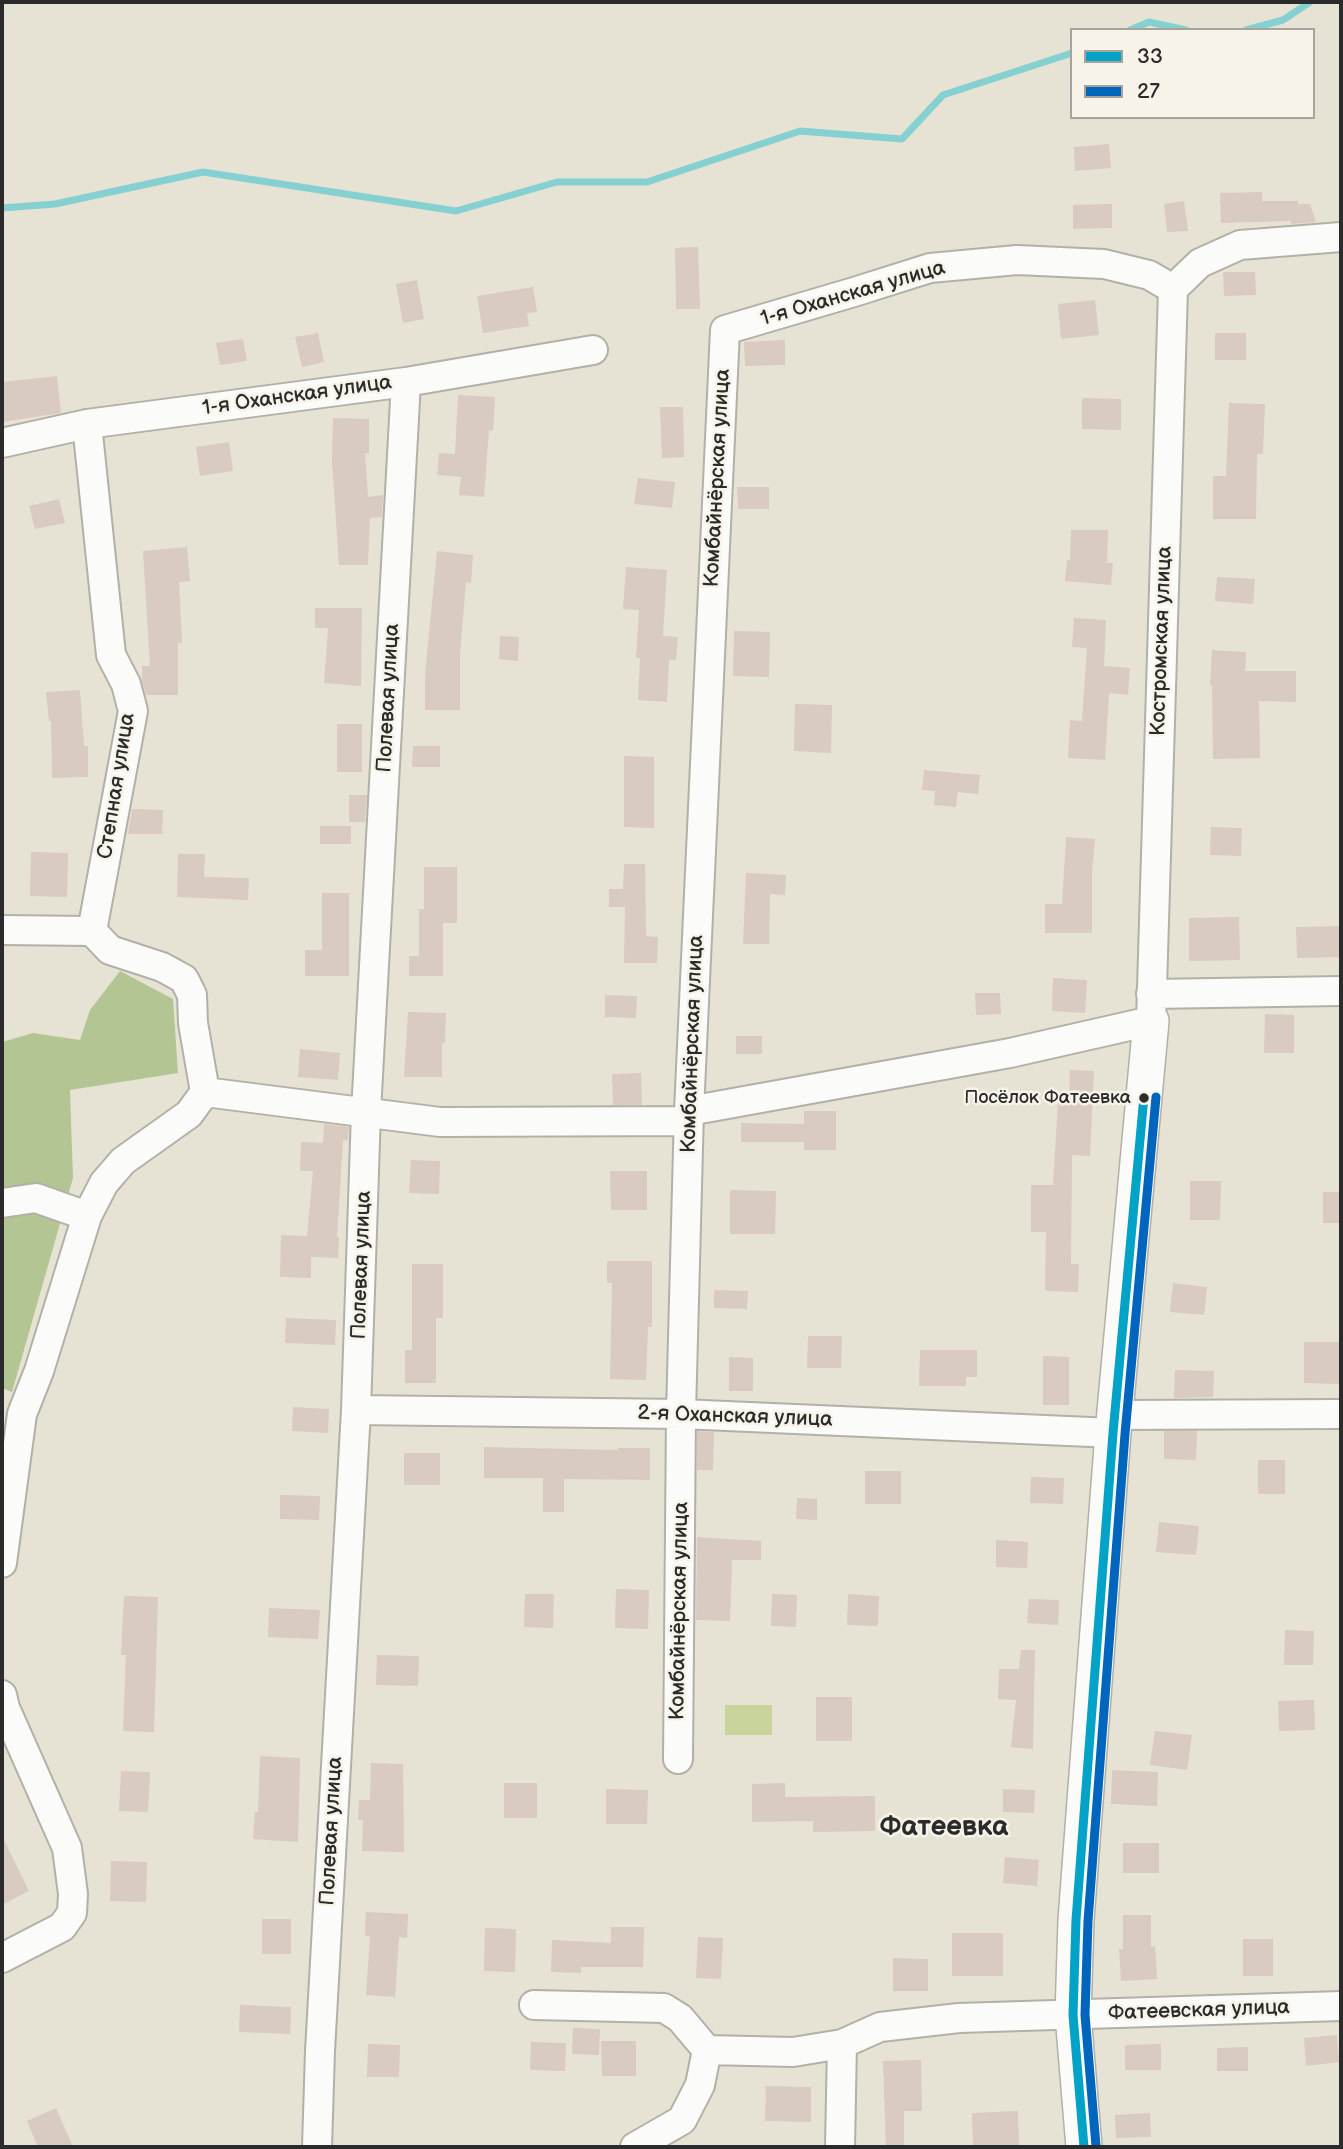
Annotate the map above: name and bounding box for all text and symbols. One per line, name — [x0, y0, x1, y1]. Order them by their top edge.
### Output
legend — [1070, 28, 1315, 119]
text: 33 — [1137, 44, 1163, 69]
text: 27 — [1137, 79, 1160, 104]
street label: 1-я Оханская улица — [758, 256, 948, 332]
street label: Комбайнёрская улица — [700, 368, 736, 588]
street label: 1-я Оханская улица — [201, 370, 393, 422]
street label: Костромская улица — [1146, 546, 1178, 736]
street label: Полевая улица — [373, 623, 405, 773]
street label: Степная улица — [93, 711, 141, 861]
street label: Комбайнёрская улица — [677, 934, 709, 1154]
place label: Посёлок Фатеевка — [964, 1087, 1131, 1109]
marker: Посёлок Фатеевка — [1137, 1091, 1151, 1105]
street label: Полевая улица — [347, 1190, 377, 1340]
street label: 2-я Оханская улица — [637, 1401, 833, 1433]
street label: Комбайнёрская улица — [665, 1502, 695, 1720]
street label: Полевая улица — [316, 1756, 348, 1906]
district label: Фатеевка — [880, 1811, 1008, 1845]
street label: Фатеевская улица — [1108, 1995, 1290, 2027]

